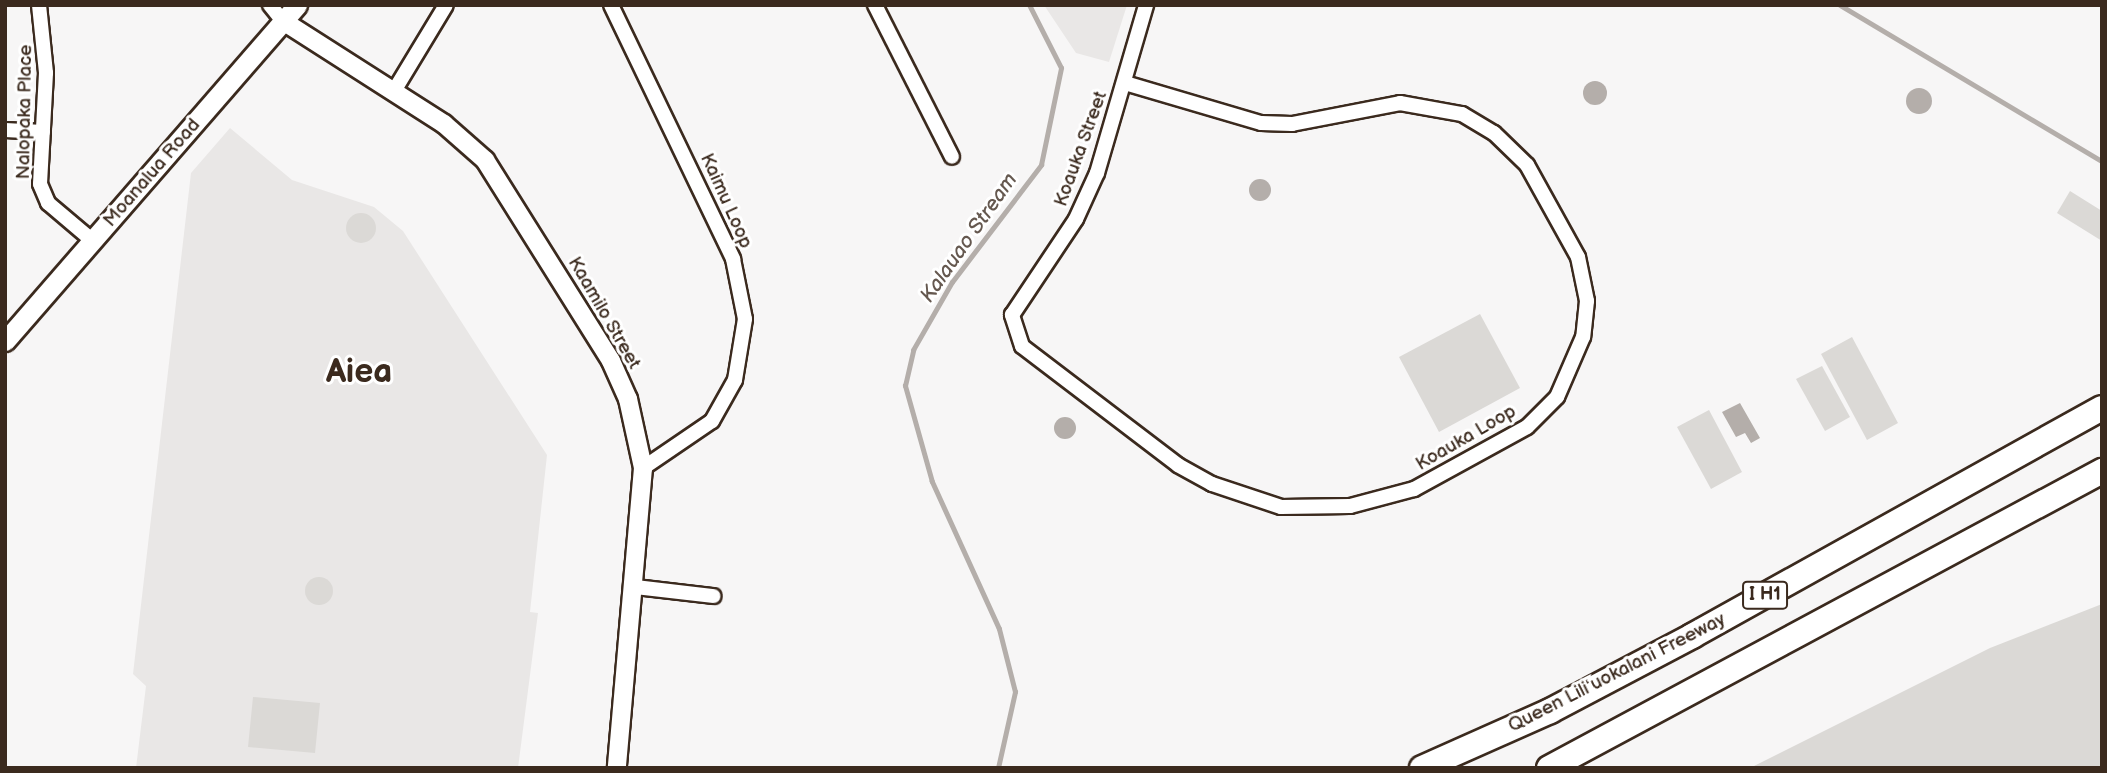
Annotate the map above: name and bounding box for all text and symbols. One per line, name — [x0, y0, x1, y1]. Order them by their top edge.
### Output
street label: Nalopaka Place — [12, 44, 38, 180]
street label: Koauka Street — [1050, 88, 1112, 210]
street label: Moanalua Road — [99, 114, 205, 232]
street label: Kaimu Loop — [695, 150, 757, 252]
water label: Kalauao Stream — [915, 168, 1023, 308]
street label: Kaamilo Street — [563, 253, 645, 373]
district label: Aiea — [326, 353, 392, 393]
street label: Koauka Loop — [1412, 400, 1520, 476]
road number: I H1 — [1740, 580, 1790, 610]
street label: Queen Liliʻuokalani Freeway — [1505, 608, 1729, 738]

